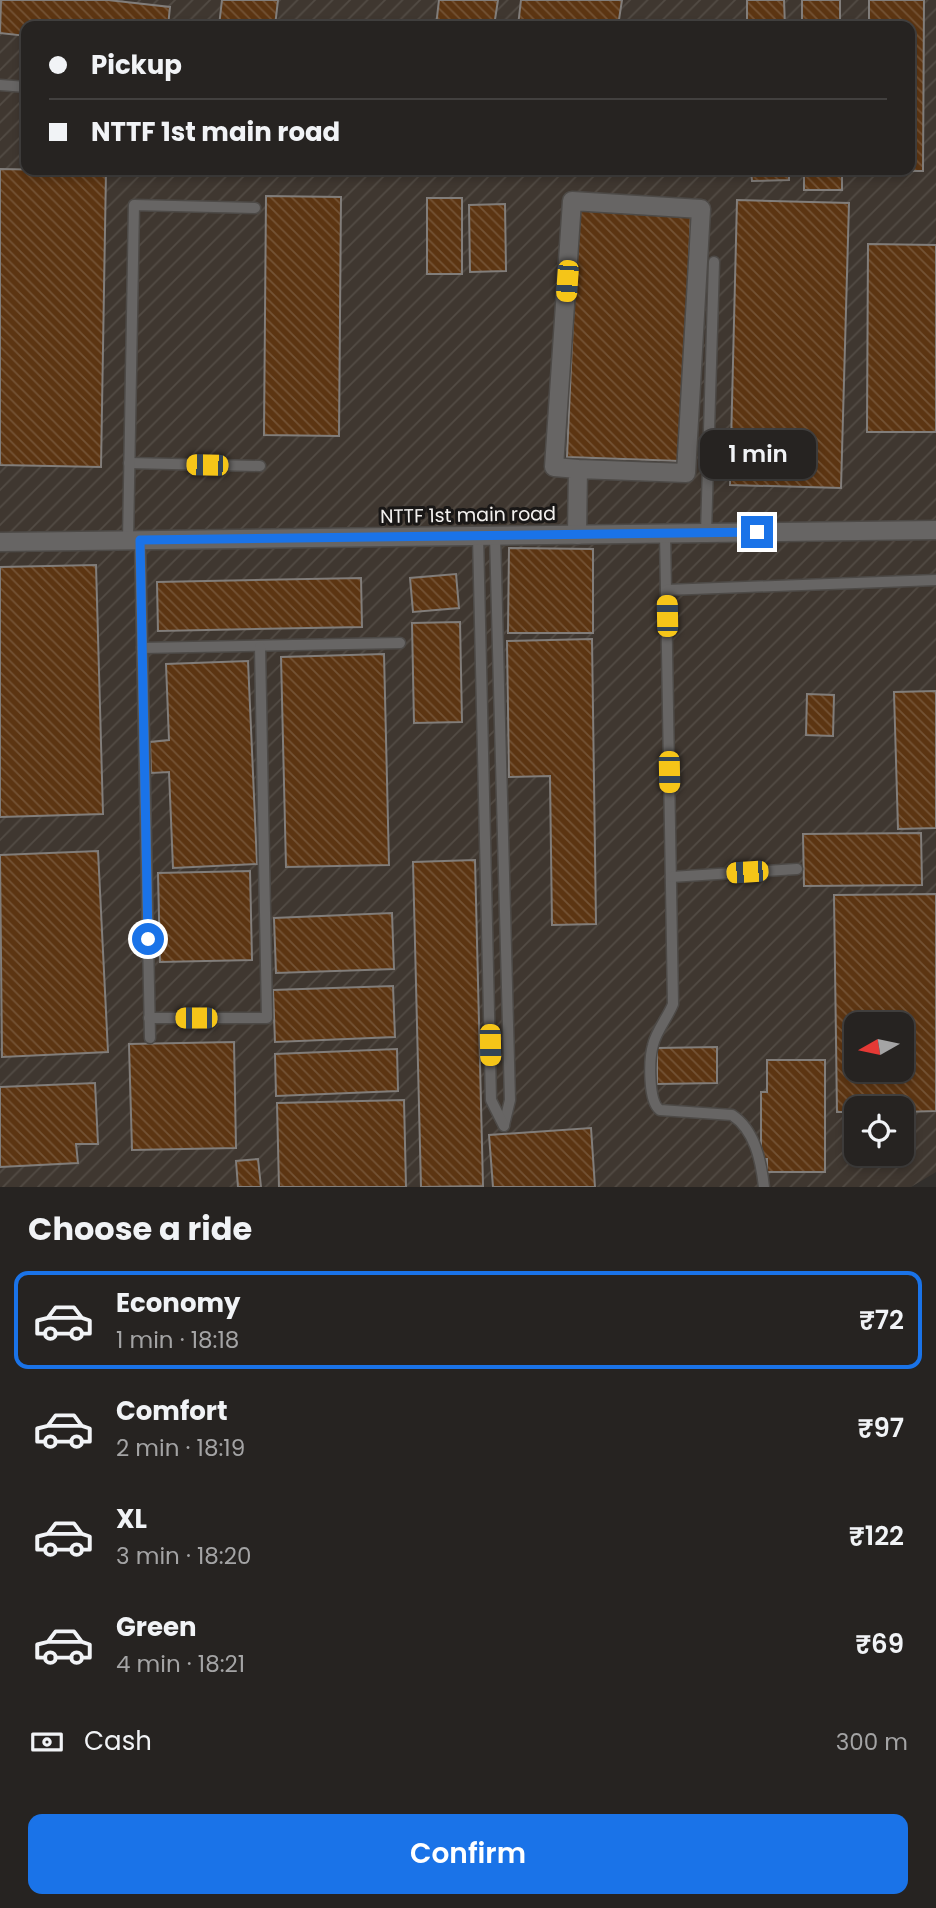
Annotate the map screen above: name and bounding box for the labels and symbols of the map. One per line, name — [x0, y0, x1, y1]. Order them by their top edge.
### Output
car — [556, 259, 579, 303]
callout: 1 min — [699, 430, 815, 480]
car — [186, 454, 229, 476]
street label: NTTF 1st main road — [380, 500, 556, 530]
route end — [741, 516, 773, 548]
car — [657, 595, 678, 637]
car — [659, 751, 680, 793]
car — [726, 860, 769, 884]
route start — [132, 923, 164, 955]
car — [176, 1008, 218, 1029]
north arrow — [844, 1012, 914, 1082]
car — [480, 1024, 501, 1066]

